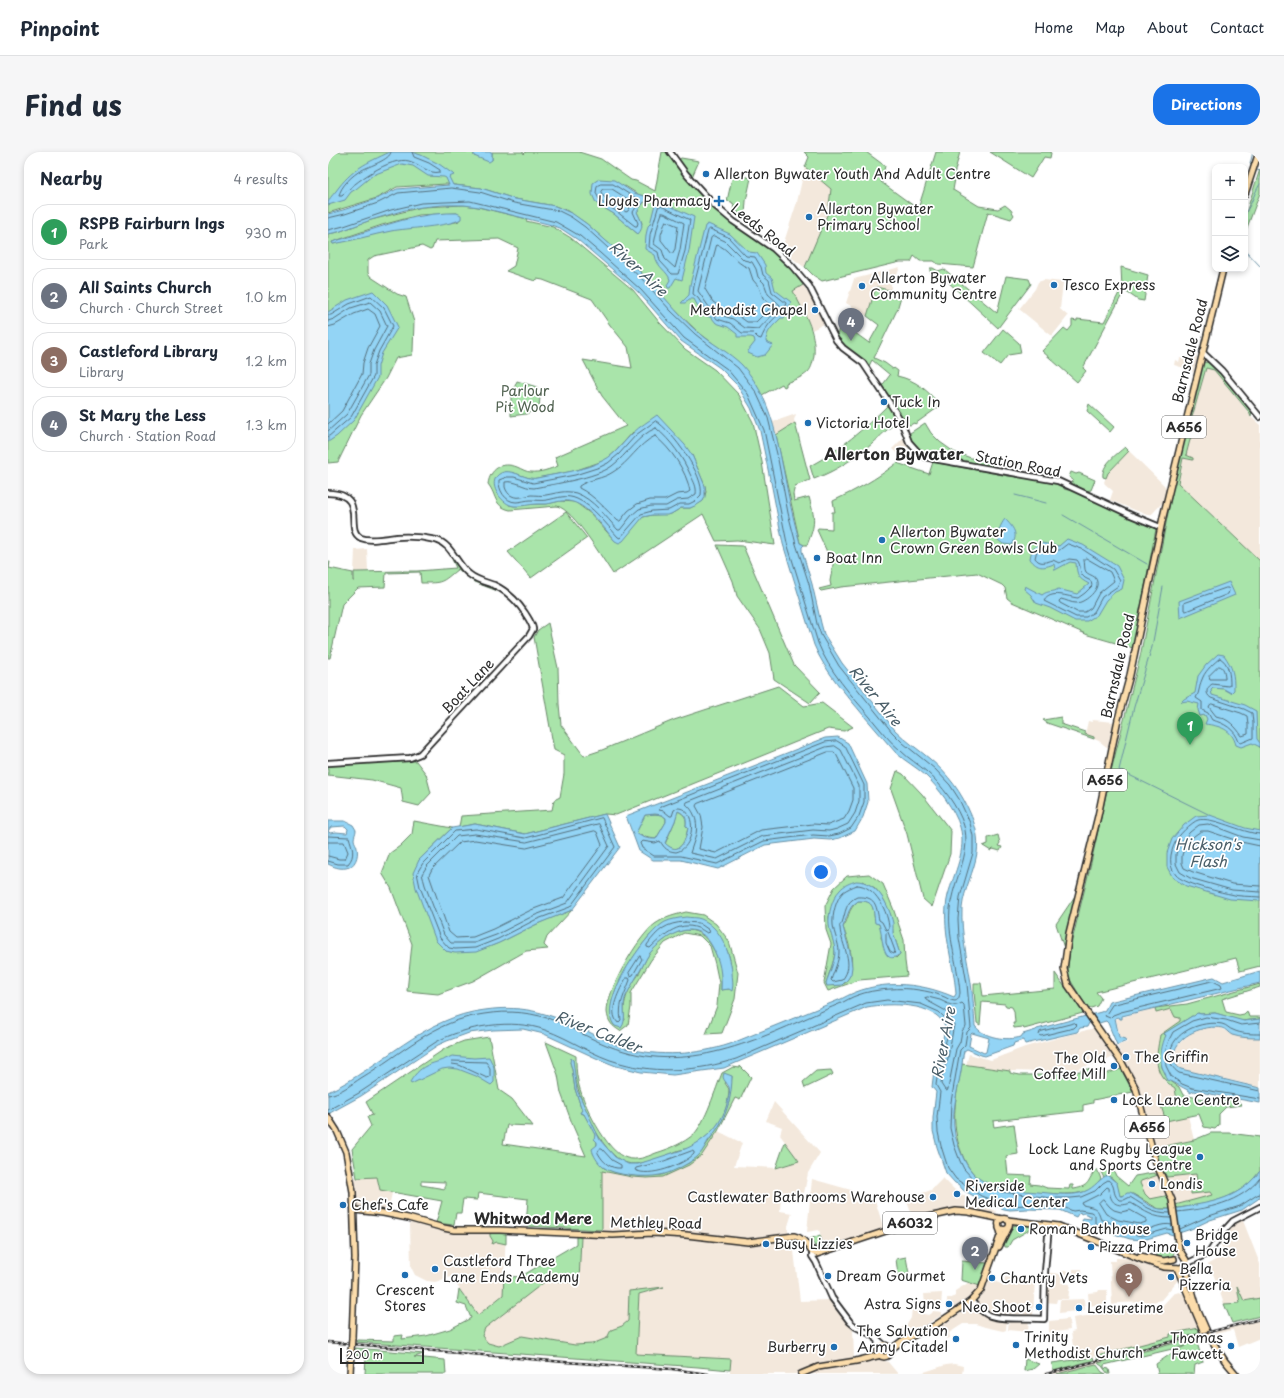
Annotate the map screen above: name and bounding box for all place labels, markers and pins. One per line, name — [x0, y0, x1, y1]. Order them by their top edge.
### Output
place label: Allerton Bywater Youth And Adult Centre — [714, 163, 991, 184]
marker: Allerton Bywater Youth And Adult Centre — [701, 169, 711, 179]
place label: Lloyds Pharmacy — [598, 190, 711, 211]
marker: Lloyds Pharmacy — [714, 196, 724, 206]
place label: Allerton Bywater Primary School — [817, 198, 934, 235]
marker: Allerton Bywater Primary School — [804, 212, 814, 222]
place label: Allerton Bywater Community Centre — [870, 267, 997, 304]
place label: Tesco Express — [1062, 274, 1156, 295]
marker: Tesco Express — [1049, 280, 1059, 290]
marker: Allerton Bywater Community Centre — [857, 281, 867, 291]
place label: Methodist Chapel — [690, 299, 807, 320]
marker: Methodist Chapel — [810, 305, 820, 315]
pin: 4 — [838, 308, 864, 341]
place label: Tuck In — [892, 391, 941, 412]
marker: Tuck In — [879, 397, 889, 407]
place label: Victoria Hotel — [816, 412, 909, 433]
marker: Victoria Hotel — [803, 418, 813, 428]
place label: Allerton Bywater Crown Green Bowls Club — [890, 521, 1057, 558]
marker: Allerton Bywater Crown Green Bowls Club — [877, 535, 887, 545]
place label: Boat Inn — [825, 547, 883, 568]
marker: Boat Inn — [812, 553, 822, 563]
pin: 1 — [1177, 712, 1203, 745]
place label: The Griffin — [1134, 1046, 1209, 1067]
place label: The Old Coffee Mill — [1033, 1047, 1106, 1084]
marker: The Griffin — [1121, 1052, 1131, 1062]
marker: The Old Coffee Mill — [1109, 1061, 1119, 1071]
place label: Lock Lane Centre — [1122, 1089, 1240, 1110]
marker: Lock Lane Centre — [1109, 1095, 1119, 1105]
place label: Lock Lane Rugby League and Sports Centre — [1029, 1138, 1192, 1175]
marker: Lock Lane Rugby League and Sports Centre — [1195, 1152, 1205, 1162]
place label: Londis — [1160, 1173, 1203, 1194]
place label: Riverside Medical Center — [965, 1175, 1068, 1212]
marker: Londis — [1147, 1179, 1157, 1189]
place label: Castlewater Bathrooms Warehouse — [687, 1186, 925, 1207]
marker: Riverside Medical Center — [952, 1189, 962, 1199]
marker: Castlewater Bathrooms Warehouse — [928, 1192, 938, 1202]
place label: Chef's Cafe — [351, 1194, 429, 1215]
marker: Chef's Cafe — [338, 1200, 348, 1210]
place label: Roman Bathhouse — [1029, 1218, 1151, 1239]
marker: Roman Bathhouse — [1016, 1224, 1026, 1234]
place label: Bridge House — [1195, 1224, 1238, 1261]
place label: Busy Lizzies — [774, 1233, 853, 1254]
place label: Pizza Prima — [1099, 1236, 1178, 1257]
pin: 2 — [962, 1237, 988, 1270]
marker: Bridge House — [1182, 1238, 1192, 1248]
marker: Busy Lizzies — [761, 1239, 771, 1249]
marker: Pizza Prima — [1086, 1242, 1096, 1252]
place label: Castleford Three Lane Ends Academy — [443, 1250, 579, 1287]
place label: Bella Pizzeria — [1179, 1258, 1231, 1295]
marker: Castleford Three Lane Ends Academy — [430, 1264, 440, 1274]
pin: 3 — [1116, 1264, 1142, 1297]
place label: Dream Gourmet — [836, 1265, 946, 1286]
place label: Chantry Vets — [1000, 1267, 1088, 1288]
marker: Crescent Stores — [400, 1270, 410, 1280]
marker: Dream Gourmet — [823, 1271, 833, 1281]
marker: Bella Pizzeria — [1166, 1272, 1176, 1282]
marker: Chantry Vets — [987, 1273, 997, 1283]
place label: Crescent Stores — [375, 1279, 435, 1316]
place label: Astra Signs — [864, 1293, 941, 1314]
place label: Neo Shoot — [961, 1296, 1031, 1317]
place label: Leisuretime — [1087, 1297, 1164, 1318]
marker: Astra Signs — [944, 1299, 954, 1309]
marker: Neo Shoot — [1034, 1302, 1044, 1312]
marker: Leisuretime — [1074, 1303, 1084, 1313]
place label: The Salvation Army Citadel — [856, 1320, 948, 1357]
place label: Trinity Methodist Church — [1024, 1326, 1143, 1363]
place label: Thomas Fawcett — [1170, 1327, 1223, 1364]
marker: The Salvation Army Citadel — [951, 1334, 961, 1344]
place label: Burberry — [767, 1336, 826, 1357]
marker: Trinity Methodist Church — [1011, 1340, 1021, 1350]
marker: Thomas Fawcett — [1226, 1341, 1236, 1351]
marker: Burberry — [829, 1342, 839, 1352]

